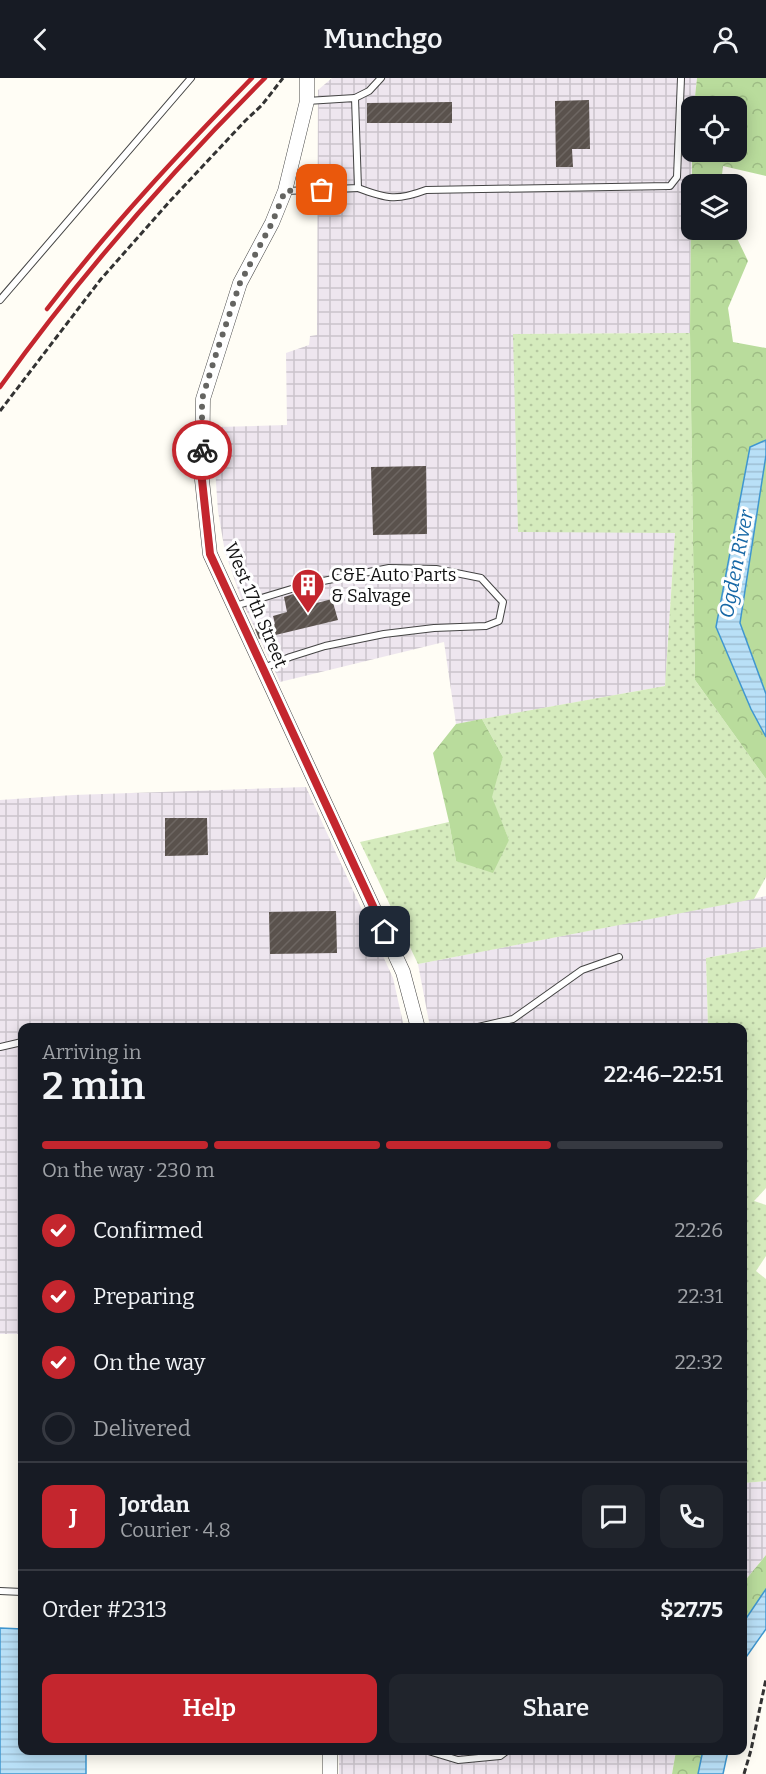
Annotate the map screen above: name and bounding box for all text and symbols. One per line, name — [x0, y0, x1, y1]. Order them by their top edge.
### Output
icon: back — [24, 23, 57, 56]
text: Munchgo — [323, 23, 443, 55]
icon: person — [709, 23, 742, 56]
map controls — [681, 96, 747, 240]
button: locate — [681, 96, 747, 162]
pin — [296, 164, 347, 215]
icon: bag — [305, 173, 338, 206]
button: layers — [681, 174, 747, 240]
courier — [172, 420, 232, 480]
icon: bike — [186, 434, 219, 467]
water label: Ogden River — [714, 507, 758, 620]
street label: West 17th Street — [220, 539, 292, 671]
place label: C&E Auto Parts & Salvage — [331, 564, 456, 607]
building icon: C&E Auto Parts & Salvage — [290, 567, 326, 614]
pin — [359, 906, 410, 957]
icon: home — [368, 915, 401, 948]
text: Arriving in — [42, 1040, 141, 1064]
text: 22:46–22:51 — [604, 1061, 723, 1088]
text: 2 min — [42, 1063, 145, 1109]
text: On the way · 230 m — [42, 1158, 215, 1182]
icon: check — [42, 1214, 75, 1247]
text: Confirmed — [93, 1217, 203, 1244]
text: 22:26 — [674, 1218, 723, 1242]
icon: check — [42, 1280, 75, 1313]
text: Preparing — [93, 1283, 195, 1310]
text: 22:31 — [678, 1284, 723, 1308]
icon: check — [42, 1346, 75, 1379]
text: On the way — [93, 1349, 205, 1376]
text: 22:32 — [675, 1350, 723, 1374]
text: Delivered — [93, 1415, 191, 1442]
button: chat — [582, 1485, 645, 1548]
button: phone — [660, 1485, 723, 1548]
text: Jordan — [120, 1491, 190, 1518]
text: J — [70, 1503, 77, 1530]
text: Courier · 4.8 — [120, 1518, 231, 1542]
text: Order #2313 — [42, 1596, 167, 1623]
text: $27.75 — [660, 1596, 723, 1623]
button: Help — [42, 1674, 377, 1743]
button: Share — [389, 1674, 723, 1743]

